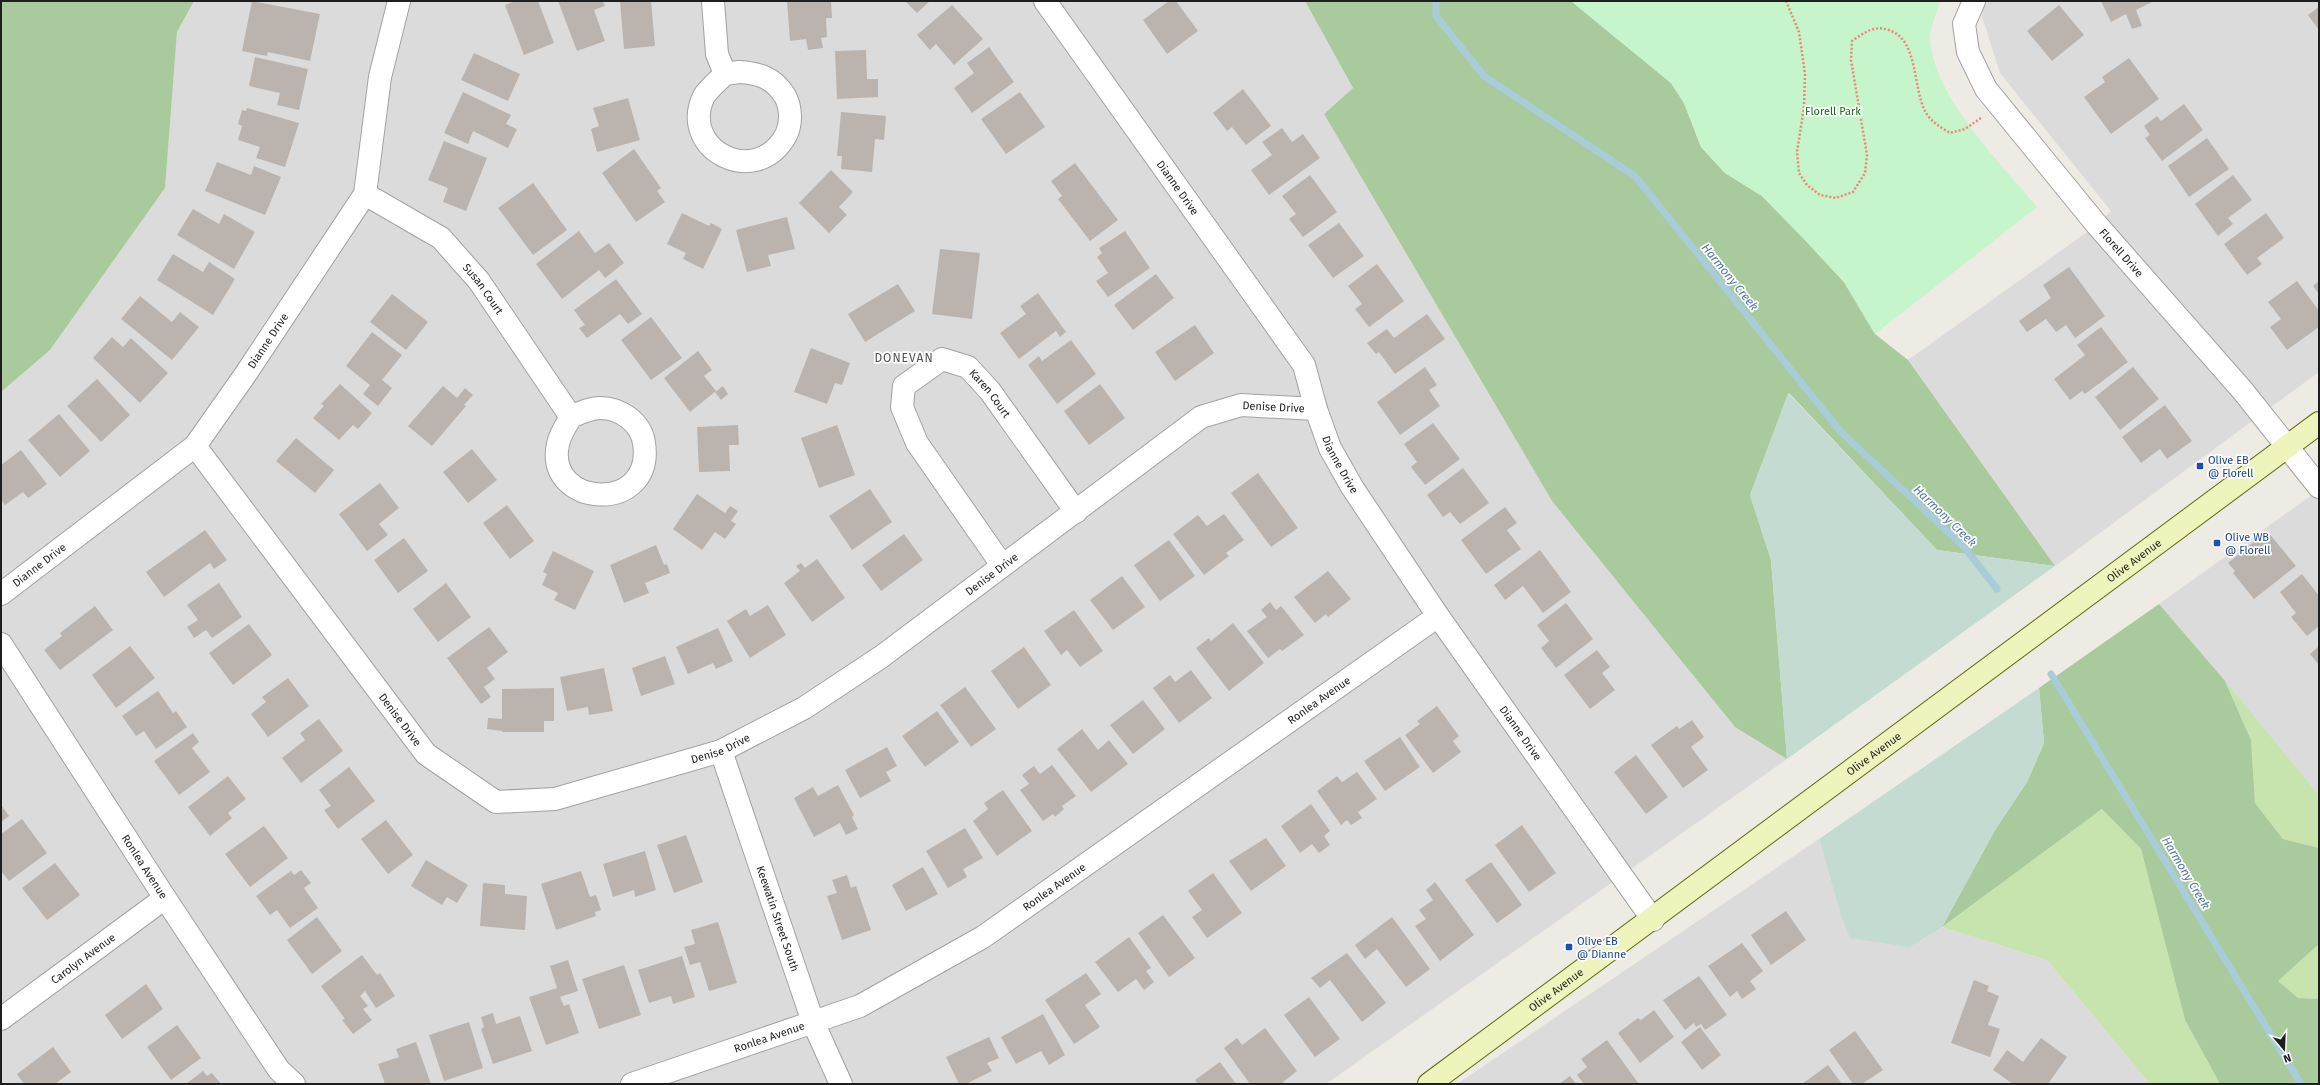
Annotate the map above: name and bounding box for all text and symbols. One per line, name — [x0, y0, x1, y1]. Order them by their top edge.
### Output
park label: Florell Park — [1805, 105, 1861, 118]
street label: Dianne Drive — [1154, 158, 1202, 217]
street label: Florell Drive — [2097, 226, 2146, 280]
water label: Harmony Creek — [1699, 241, 1762, 314]
street label: Susan Court — [460, 261, 506, 317]
street label: Dianne Drive — [245, 311, 291, 371]
district label: DONEVAN — [874, 351, 934, 365]
street label: Karen Court — [967, 366, 1013, 420]
street label: Denise Drive — [1242, 399, 1305, 415]
street label: Dianne Drive — [1320, 434, 1361, 496]
place label: Olive EB @ Florell — [2208, 454, 2253, 480]
marker: Olive EB @ Florell — [2195, 461, 2205, 471]
water label: Harmony Creek — [1911, 482, 1980, 550]
place label: Olive WB @ Florell — [2225, 531, 2270, 557]
street label: Olive Avenue — [2104, 536, 2164, 585]
marker: Olive WB @ Florell — [2212, 538, 2222, 548]
street label: Dianne Drive — [10, 540, 68, 589]
street label: Denise Drive — [963, 550, 1021, 598]
street label: Ronlea Avenue — [1285, 673, 1353, 727]
street label: Denise Drive — [376, 691, 424, 749]
street label: Dianne Drive — [1497, 703, 1545, 763]
street label: Olive Avenue — [1844, 729, 1904, 778]
street label: Denise Drive — [689, 731, 752, 766]
street label: Ronlea Avenue — [119, 832, 170, 901]
water label: Harmony Creek — [2159, 834, 2213, 912]
street label: Ronlea Avenue — [1020, 860, 1088, 913]
street label: Keewatin Street South — [754, 864, 802, 973]
street label: Carolyn Avenue — [48, 930, 118, 986]
place label: Olive EB @ Dianne — [1577, 935, 1626, 961]
marker: Olive EB @ Dianne — [1564, 942, 1574, 952]
street label: Olive Avenue — [1526, 965, 1586, 1014]
street label: Ronlea Avenue — [732, 1019, 806, 1055]
north arrow — [2264, 1029, 2304, 1069]
text: N — [2282, 1051, 2293, 1065]

